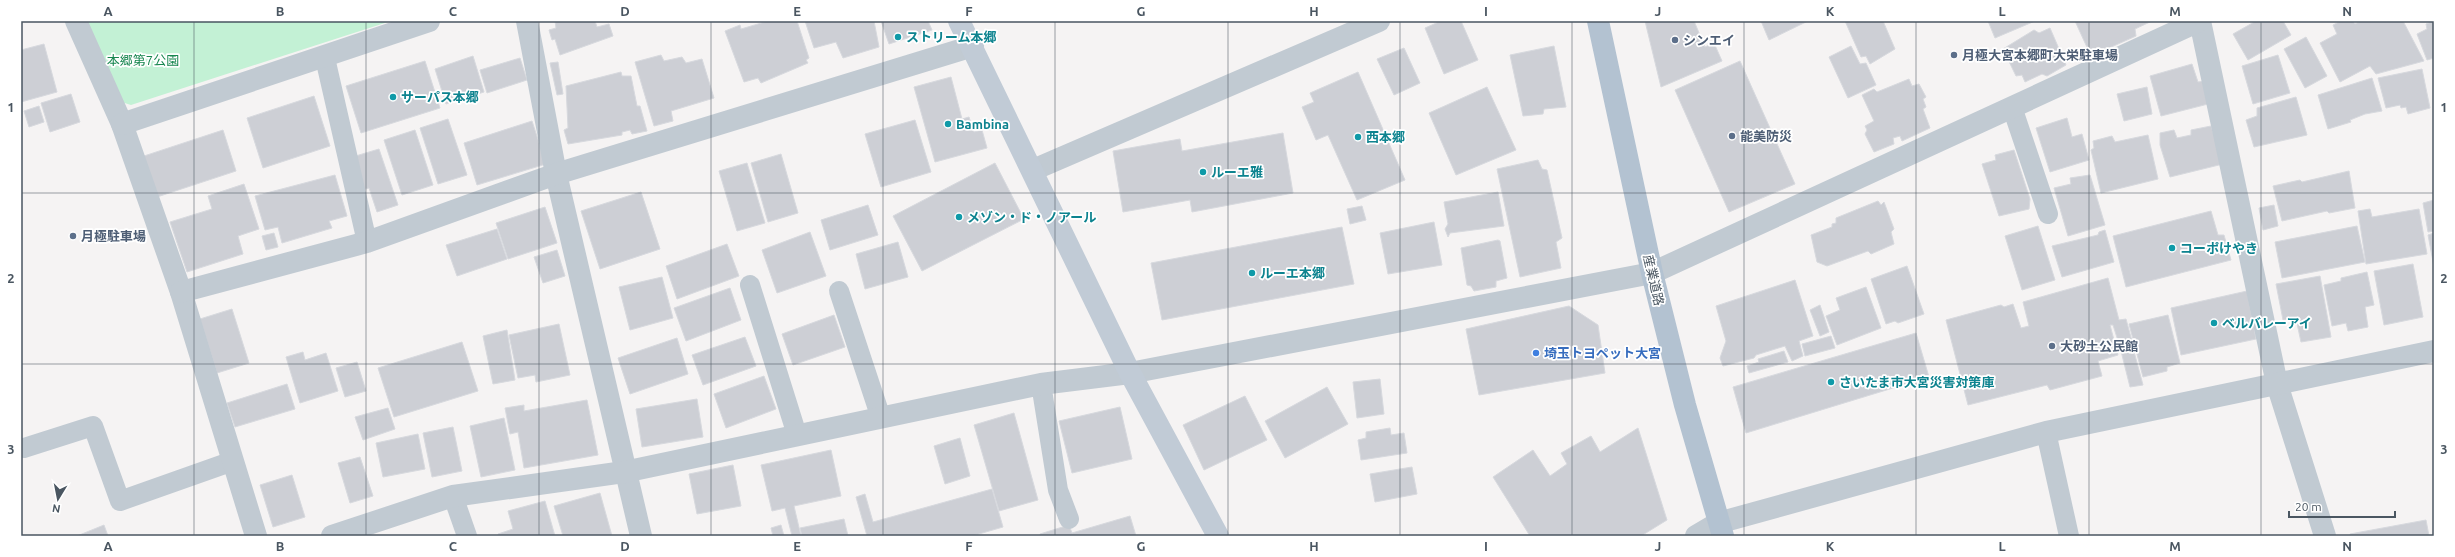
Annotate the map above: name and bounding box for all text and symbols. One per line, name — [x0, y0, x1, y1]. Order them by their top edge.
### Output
text: A — [103, 4, 113, 18]
text: B — [276, 4, 285, 18]
text: C — [449, 4, 458, 18]
text: D — [620, 4, 630, 18]
text: E — [793, 4, 801, 18]
text: F — [965, 4, 973, 18]
text: G — [1137, 4, 1146, 18]
text: H — [1309, 4, 1319, 18]
text: I — [1484, 4, 1488, 18]
text: J — [1655, 4, 1661, 18]
text: K — [1826, 4, 1835, 18]
text: L — [1998, 4, 2006, 18]
text: M — [2169, 4, 2181, 18]
text: N — [2342, 4, 2352, 18]
place label: ストリーム本郷 — [906, 30, 997, 44]
marker: ストリーム本郷 — [893, 32, 903, 42]
place label: シンエイ — [1683, 33, 1735, 47]
marker: シンエイ — [1670, 35, 1680, 45]
place label: 月極大宮本郷町大栄駐車場 — [1962, 48, 2118, 62]
marker: 月極大宮本郷町大栄駐車場 — [1949, 50, 1959, 60]
park label: 本郷第7公園 — [107, 53, 179, 67]
place label: サーパス本郷 — [401, 90, 479, 104]
marker: サーパス本郷 — [388, 92, 398, 102]
text: 1 — [7, 100, 15, 114]
text: 1 — [2440, 100, 2448, 114]
place label: Bambina — [956, 117, 1009, 131]
marker: Bambina — [943, 119, 953, 129]
place label: 能美防災 — [1740, 129, 1792, 143]
place label: 西本郷 — [1366, 130, 1405, 144]
marker: 能美防災 — [1727, 131, 1737, 141]
marker: 西本郷 — [1353, 132, 1363, 142]
place label: ルーエ雅 — [1211, 165, 1263, 179]
marker: ルーエ雅 — [1198, 167, 1208, 177]
place label: メゾン・ド・ノアール — [967, 210, 1096, 224]
marker: メゾン・ド・ノアール — [954, 212, 964, 222]
place label: 月極駐車場 — [81, 229, 146, 243]
marker: 月極駐車場 — [68, 231, 78, 241]
place label: コーポけやき — [2180, 241, 2258, 255]
marker: コーポけやき — [2167, 243, 2177, 253]
street label: 産業道路 — [1641, 253, 1667, 307]
place label: ルーエ本郷 — [1260, 266, 1325, 280]
marker: ルーエ本郷 — [1247, 268, 1257, 278]
text: 2 — [7, 271, 15, 285]
text: 2 — [2440, 271, 2448, 285]
place label: ベルバレーアイ — [2222, 316, 2312, 330]
marker: ベルバレーアイ — [2209, 318, 2219, 328]
place label: 大砂土公民館 — [2060, 339, 2138, 353]
marker: 大砂土公民館 — [2047, 341, 2057, 351]
place label: 埼玉トヨペット大宮 — [1544, 346, 1661, 360]
marker: 埼玉トヨペット大宮 — [1531, 348, 1541, 358]
place label: さいたま市大宮災害対策庫 — [1839, 375, 1995, 389]
marker: さいたま市大宮災害対策庫 — [1826, 377, 1836, 387]
text: 3 — [7, 442, 15, 456]
text: 3 — [2440, 442, 2448, 456]
north arrow — [38, 479, 78, 519]
scale bar — [2289, 493, 2395, 519]
text: 20 m — [2295, 500, 2322, 513]
text: N — [51, 502, 61, 515]
text: A — [103, 539, 113, 553]
text: B — [276, 539, 285, 553]
text: C — [449, 539, 458, 553]
text: D — [620, 539, 630, 553]
text: E — [793, 539, 801, 553]
text: F — [965, 539, 973, 553]
text: G — [1137, 539, 1146, 553]
text: H — [1309, 539, 1319, 553]
text: I — [1484, 539, 1488, 553]
text: J — [1655, 539, 1661, 553]
text: K — [1826, 539, 1835, 553]
text: L — [1998, 539, 2006, 553]
text: M — [2169, 539, 2181, 553]
text: N — [2342, 539, 2352, 553]

